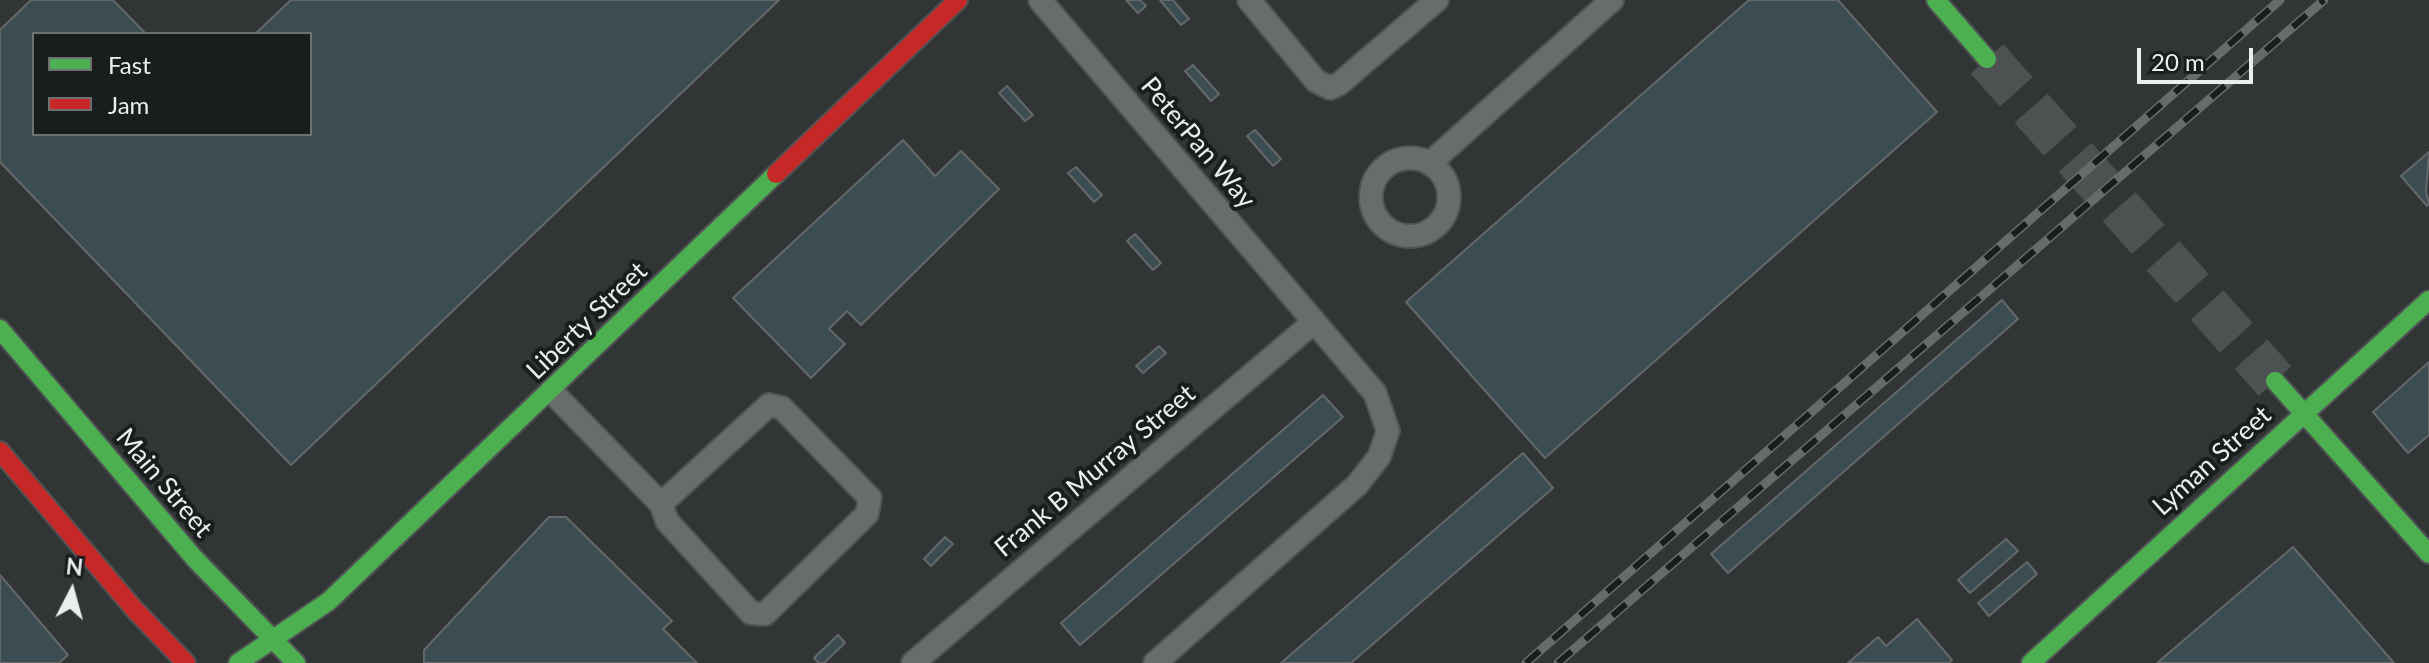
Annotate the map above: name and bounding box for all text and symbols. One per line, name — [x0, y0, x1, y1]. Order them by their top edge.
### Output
legend — [32, 32, 312, 136]
scale bar — [2141, 32, 2257, 82]
text: 20 m — [2151, 47, 2205, 76]
text: Fast — [108, 50, 151, 79]
street label: PeterPan Way — [1134, 71, 1262, 215]
text: Jam — [108, 90, 149, 119]
street label: Liberty Street — [520, 256, 654, 386]
street label: Frank B Murray Street — [989, 378, 1201, 564]
street label: Lyman Street — [2146, 400, 2278, 522]
street label: Main Street — [109, 422, 219, 544]
north arrow — [32, 551, 112, 631]
text: N — [65, 552, 84, 581]

